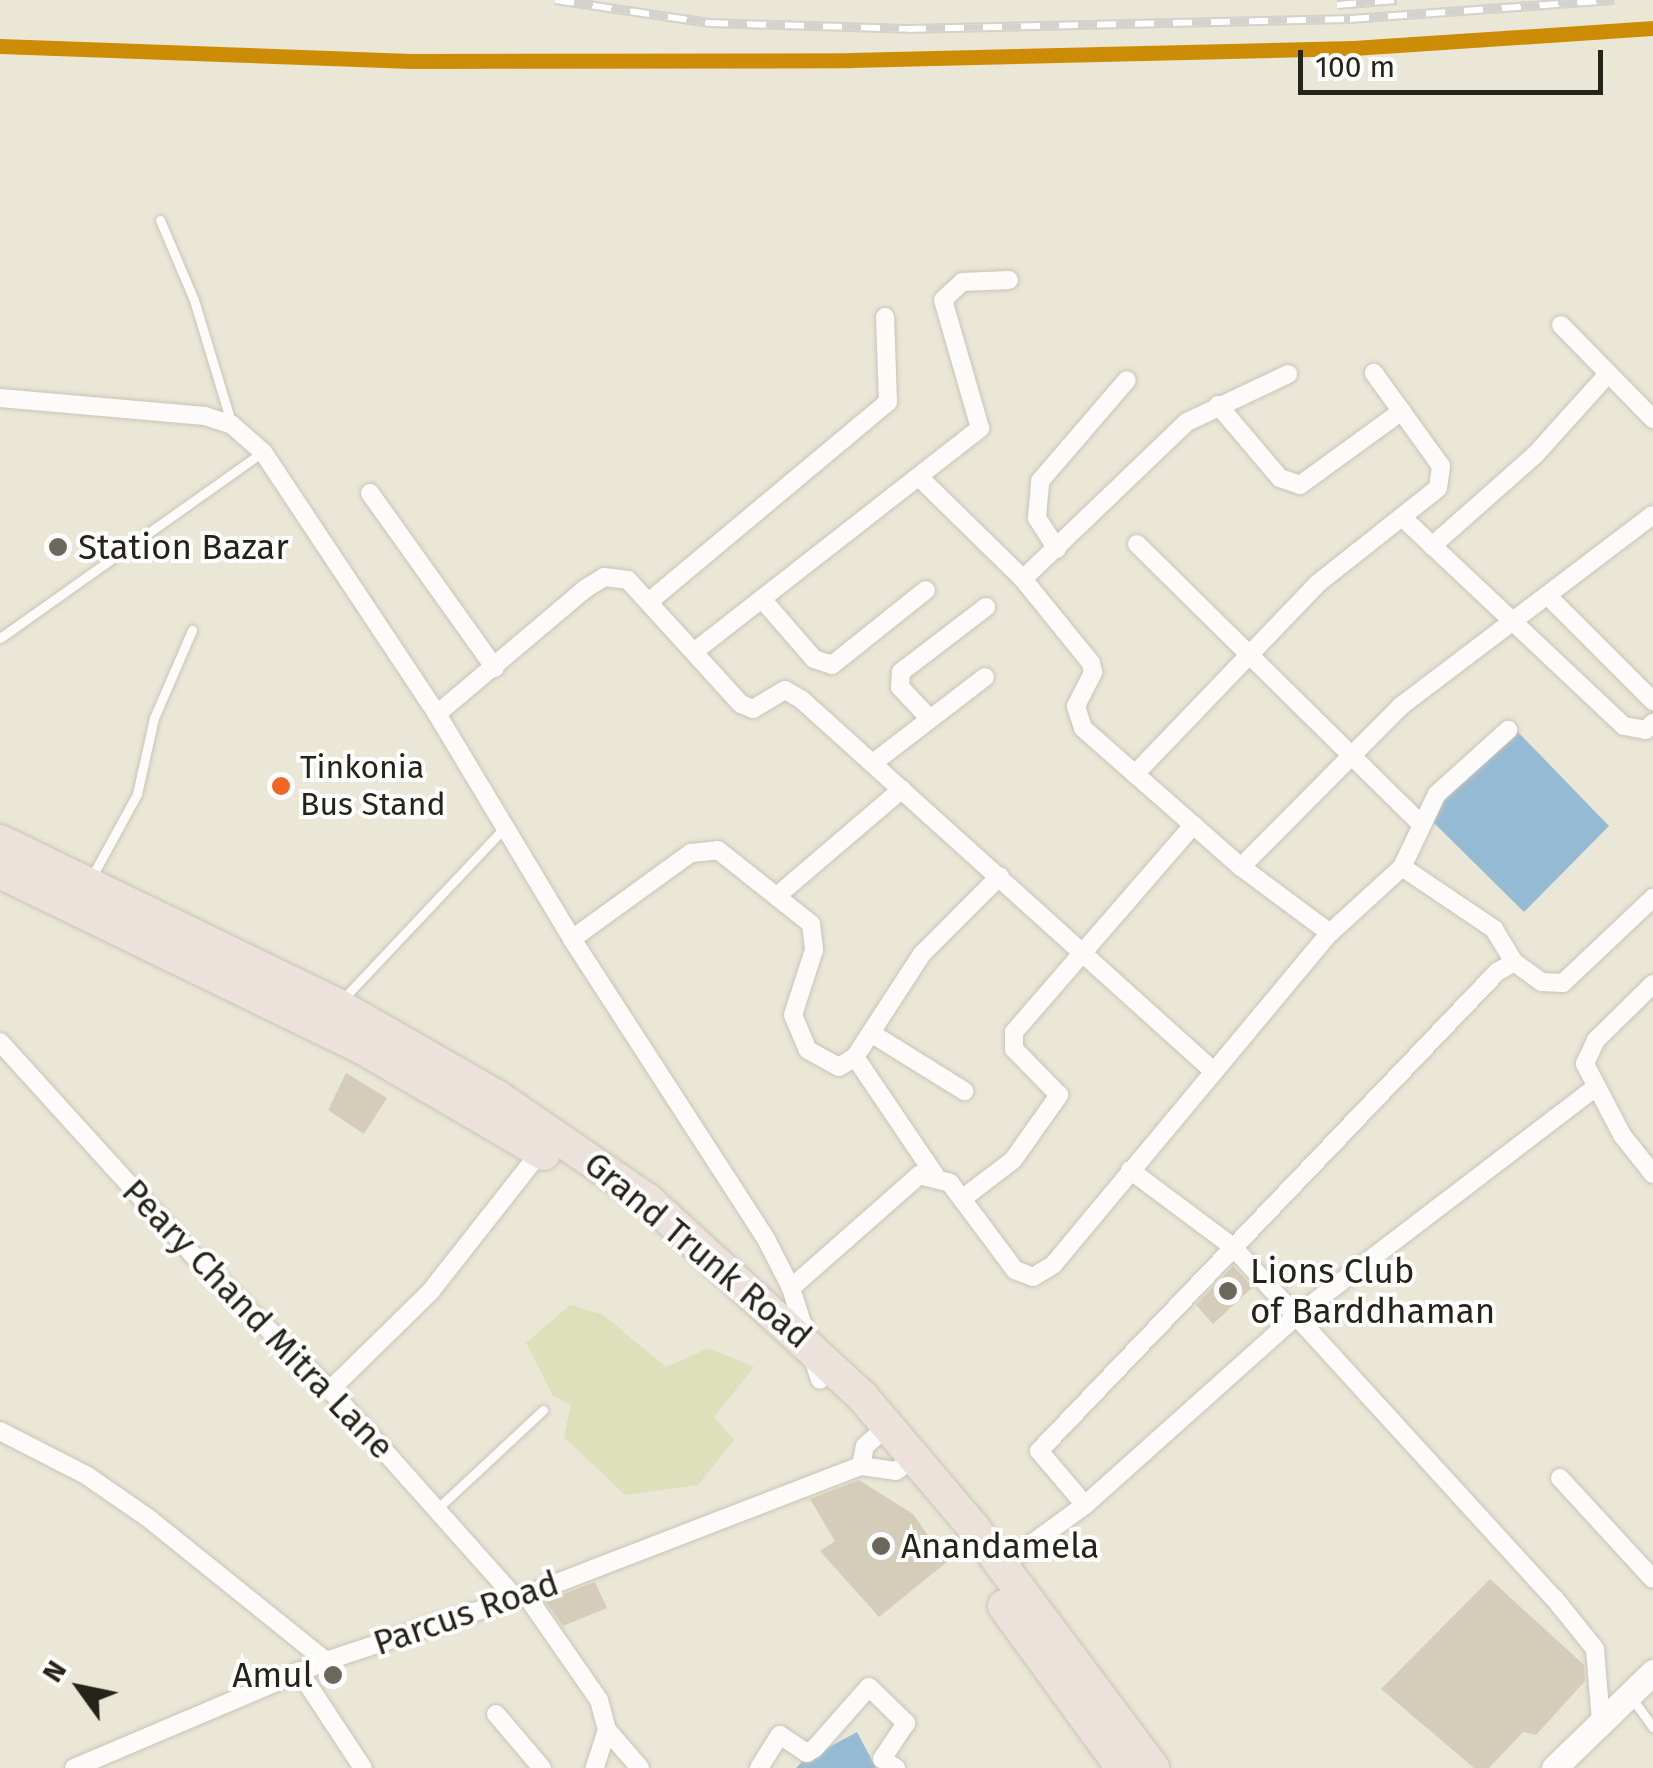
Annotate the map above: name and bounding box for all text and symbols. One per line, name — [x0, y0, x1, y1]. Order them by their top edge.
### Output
scale bar — [1303, 30, 1608, 92]
text: 100 m — [1315, 49, 1395, 85]
place label: Station Bazar — [78, 526, 289, 568]
marker: Station Bazar — [47, 536, 69, 558]
place label: Tinkonia Bus Stand — [300, 749, 446, 824]
marker: Tinkonia Bus Stand — [271, 776, 291, 796]
street label: Grand Trunk Road — [576, 1143, 820, 1357]
street label: Peary Chand Mitra Lane — [113, 1170, 403, 1468]
place label: Lions Club of Barddhaman — [1250, 1250, 1495, 1332]
marker: Lions Club of Barddhaman — [1215, 1278, 1241, 1304]
place label: Anandamela — [901, 1525, 1099, 1567]
marker: Anandamela — [870, 1535, 892, 1557]
street label: Parcus Road — [368, 1562, 564, 1664]
north arrow — [30, 1638, 130, 1738]
place label: Amul — [232, 1654, 313, 1696]
text: N — [36, 1655, 73, 1688]
marker: Amul — [322, 1664, 344, 1686]

